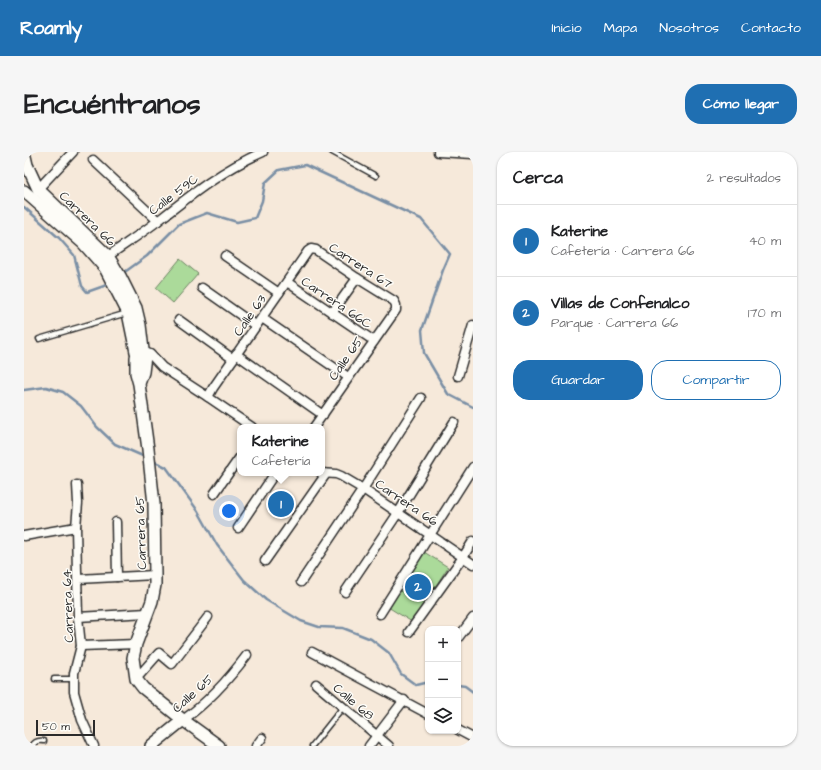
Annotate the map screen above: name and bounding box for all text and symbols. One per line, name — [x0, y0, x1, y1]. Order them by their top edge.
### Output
text: Roamly — [20, 15, 82, 42]
text: Inicio — [551, 18, 582, 38]
text: Mapa — [604, 18, 637, 38]
text: Nosotros — [659, 18, 719, 38]
text: Contacto — [741, 18, 801, 38]
button: Cómo llegar — [685, 84, 797, 124]
text: Encuéntranos — [24, 85, 200, 124]
text: Cerca — [513, 166, 563, 190]
text: 2 resultados — [707, 169, 781, 187]
street label: Calle 59C — [145, 170, 202, 219]
street label: Carrera 66 — [55, 187, 120, 250]
text: Katerine — [551, 221, 608, 242]
text: 1 — [525, 232, 527, 250]
text: 40 m — [749, 232, 781, 250]
street label: Carrera 67 — [325, 239, 396, 293]
text: Cafetería · Carrera 66 — [551, 242, 694, 260]
street label: Carrera 66C — [298, 273, 375, 333]
street label: Calle 63 — [229, 291, 271, 340]
text: Villas de Confenalco — [551, 293, 689, 314]
text: 2 — [522, 304, 530, 322]
text: 170 m — [748, 304, 781, 322]
text: Parque · Carrera 66 — [551, 314, 678, 332]
street label: Calle 65 — [324, 333, 367, 384]
button: Guardar — [513, 360, 643, 400]
button: Compartir — [651, 360, 781, 400]
popup — [237, 424, 325, 476]
text: Katerine — [252, 431, 309, 452]
text: Cafetería — [252, 452, 310, 470]
street label: Carrera 66 — [371, 475, 442, 531]
pin: 1 — [268, 489, 294, 519]
street label: Carrera 65 — [131, 496, 151, 570]
your location — [219, 501, 239, 521]
street label: Carrera 64 — [58, 569, 78, 643]
pin: 2 — [405, 572, 431, 602]
map controls — [425, 626, 461, 734]
button: + — [425, 626, 461, 662]
button: − — [425, 662, 461, 698]
street label: Calle 65 — [168, 670, 217, 717]
street label: Calle 68 — [329, 679, 378, 725]
button: layers — [425, 698, 461, 734]
scale bar — [36, 718, 95, 737]
text: 50 m — [42, 719, 70, 734]

